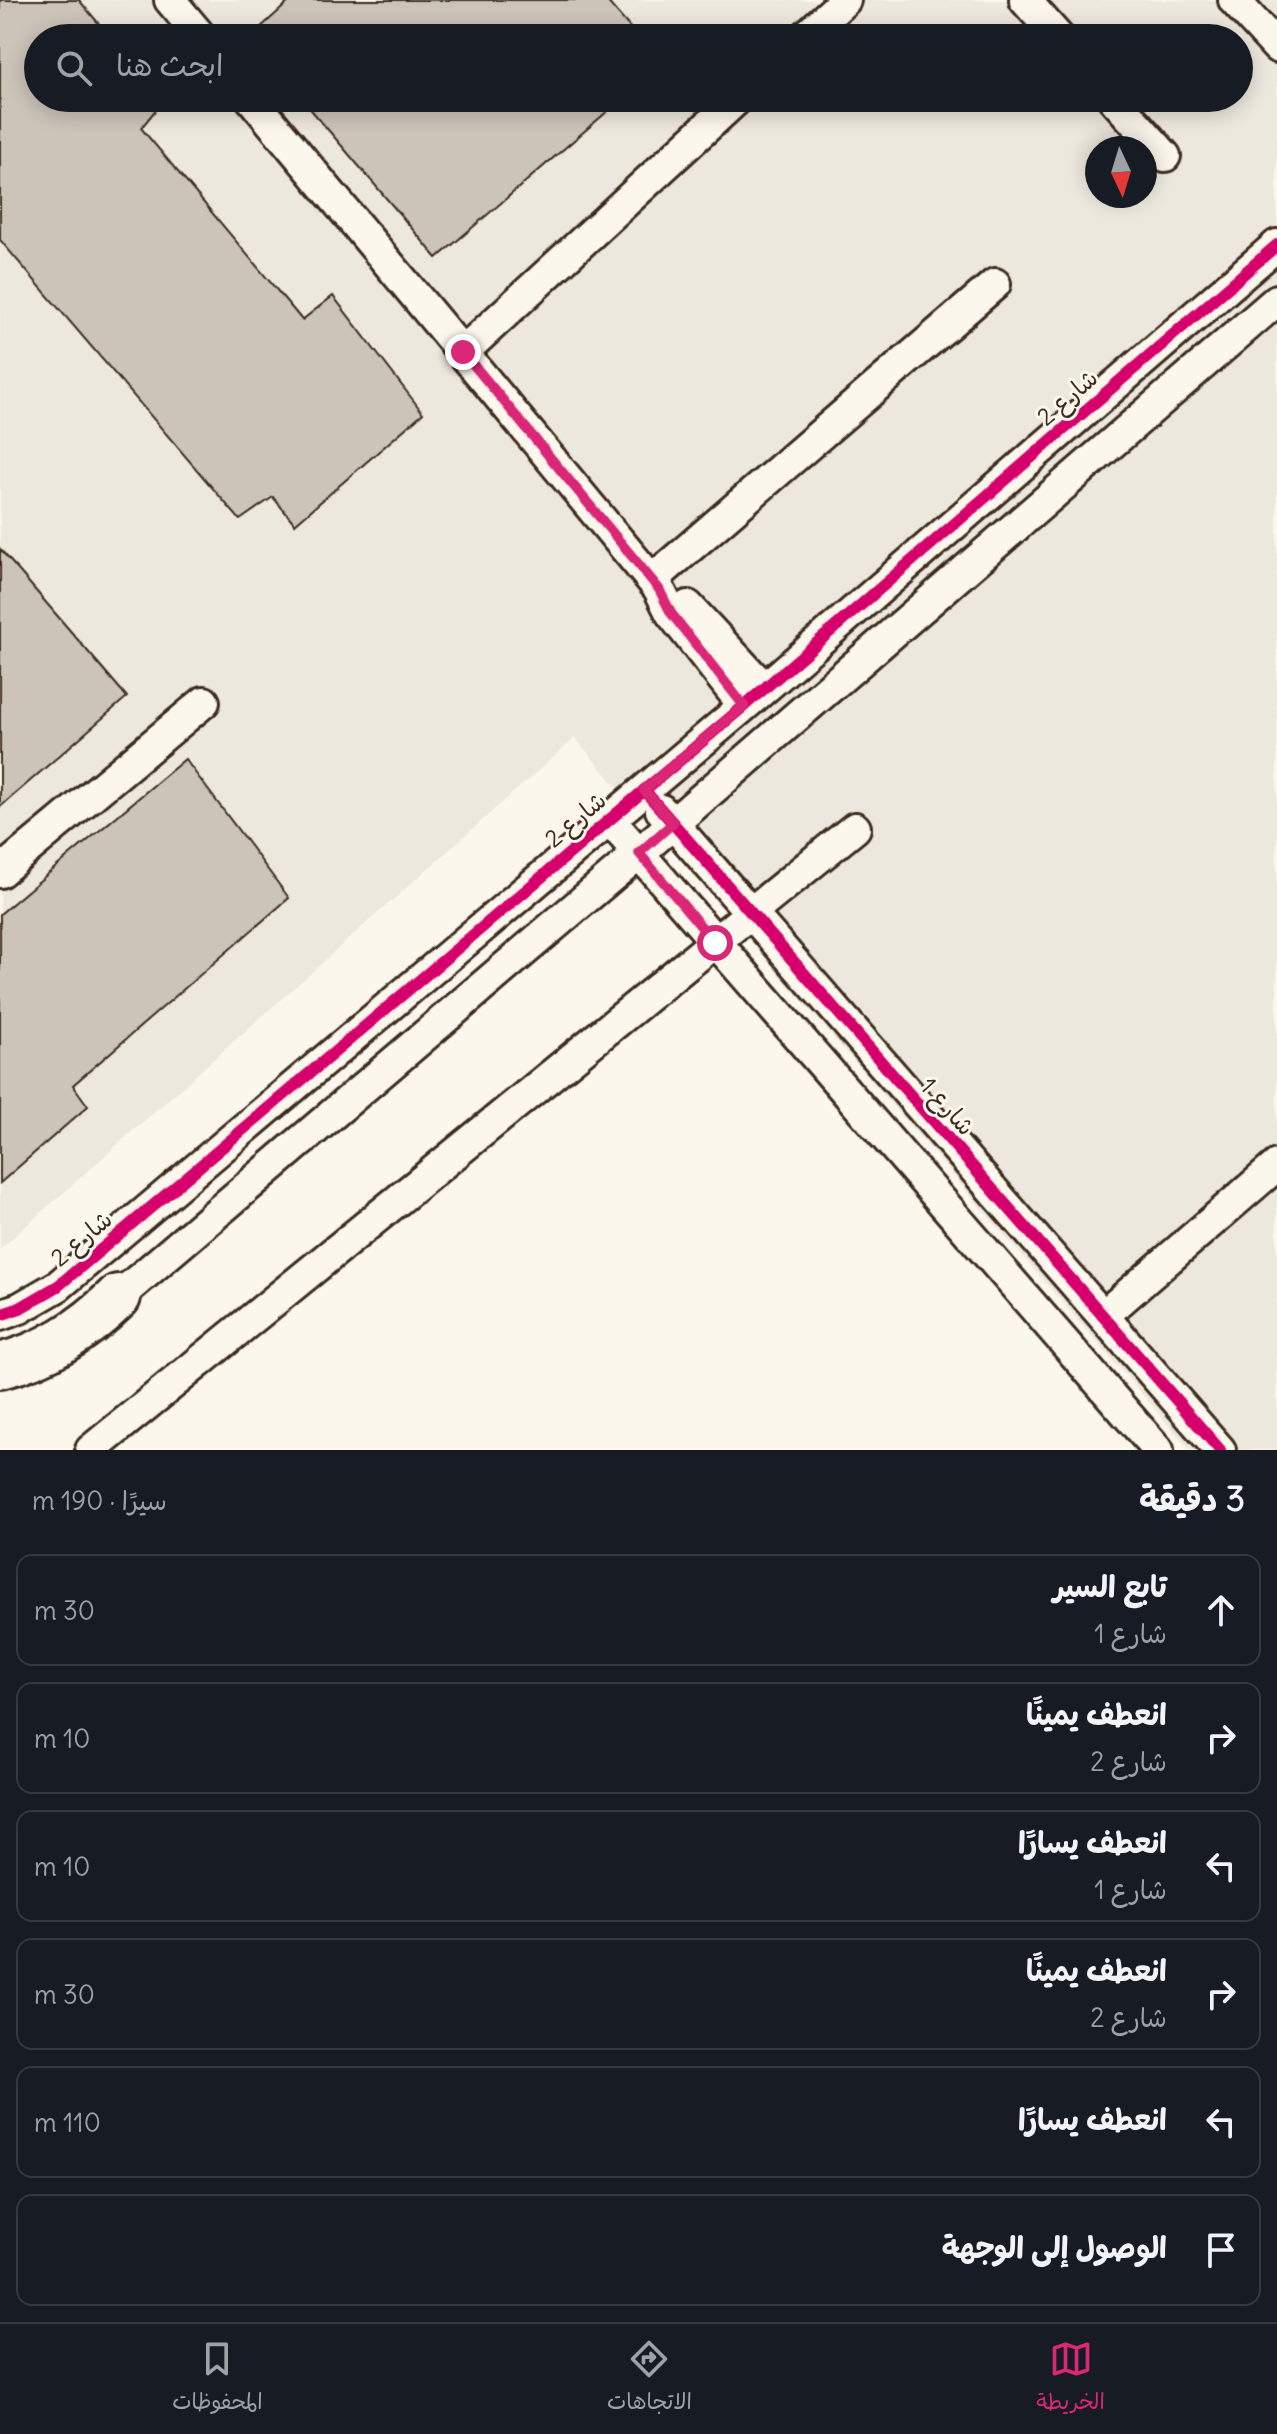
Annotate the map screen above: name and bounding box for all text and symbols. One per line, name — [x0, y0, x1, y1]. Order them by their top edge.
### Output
search box — [24, 24, 1253, 112]
icon: search — [52, 46, 96, 90]
text: ابحث هنا — [116, 46, 223, 84]
north arrow — [1085, 136, 1157, 208]
route end — [445, 334, 481, 370]
street label: شارع 2 — [1030, 362, 1106, 434]
street label: شارع 2 — [538, 785, 614, 856]
route start — [697, 925, 733, 961]
street label: شارع 1 — [912, 1071, 982, 1143]
street label: شارع 2 — [44, 1204, 120, 1275]
text: 3 دقيقة — [1139, 1477, 1245, 1520]
text: سيرًا · 190 m — [32, 1484, 167, 1517]
text: تابع السير — [1053, 1567, 1167, 1605]
icon: ahead — [1199, 1588, 1243, 1632]
text: 30 m — [34, 1594, 95, 1627]
text: شارع 1 — [1094, 1617, 1167, 1650]
text: انعطف يمينًا — [1026, 1695, 1167, 1733]
icon: right — [1199, 1716, 1243, 1760]
text: 10 m — [34, 1722, 90, 1755]
text: شارع 2 — [1090, 1745, 1167, 1778]
text: انعطف يسارًا — [1018, 1823, 1167, 1861]
icon: left — [1199, 1844, 1243, 1888]
text: 10 m — [34, 1850, 90, 1883]
text: شارع 1 — [1094, 1873, 1167, 1906]
text: انعطف يمينًا — [1026, 1951, 1167, 1989]
icon: right — [1199, 1972, 1243, 2016]
text: 30 m — [34, 1978, 95, 2011]
text: شارع 2 — [1090, 2001, 1167, 2034]
text: انعطف يسارًا — [1018, 2100, 1167, 2138]
icon: left — [1199, 2100, 1243, 2144]
text: 110 m — [34, 2106, 101, 2139]
text: الوصول إلى الوجهة — [942, 2228, 1167, 2266]
icon: arrive — [1199, 2228, 1243, 2272]
tab: المحفوظات — [172, 2337, 263, 2421]
tab: الاتجاهات — [607, 2337, 692, 2421]
tab: الخريطة — [1036, 2337, 1105, 2421]

